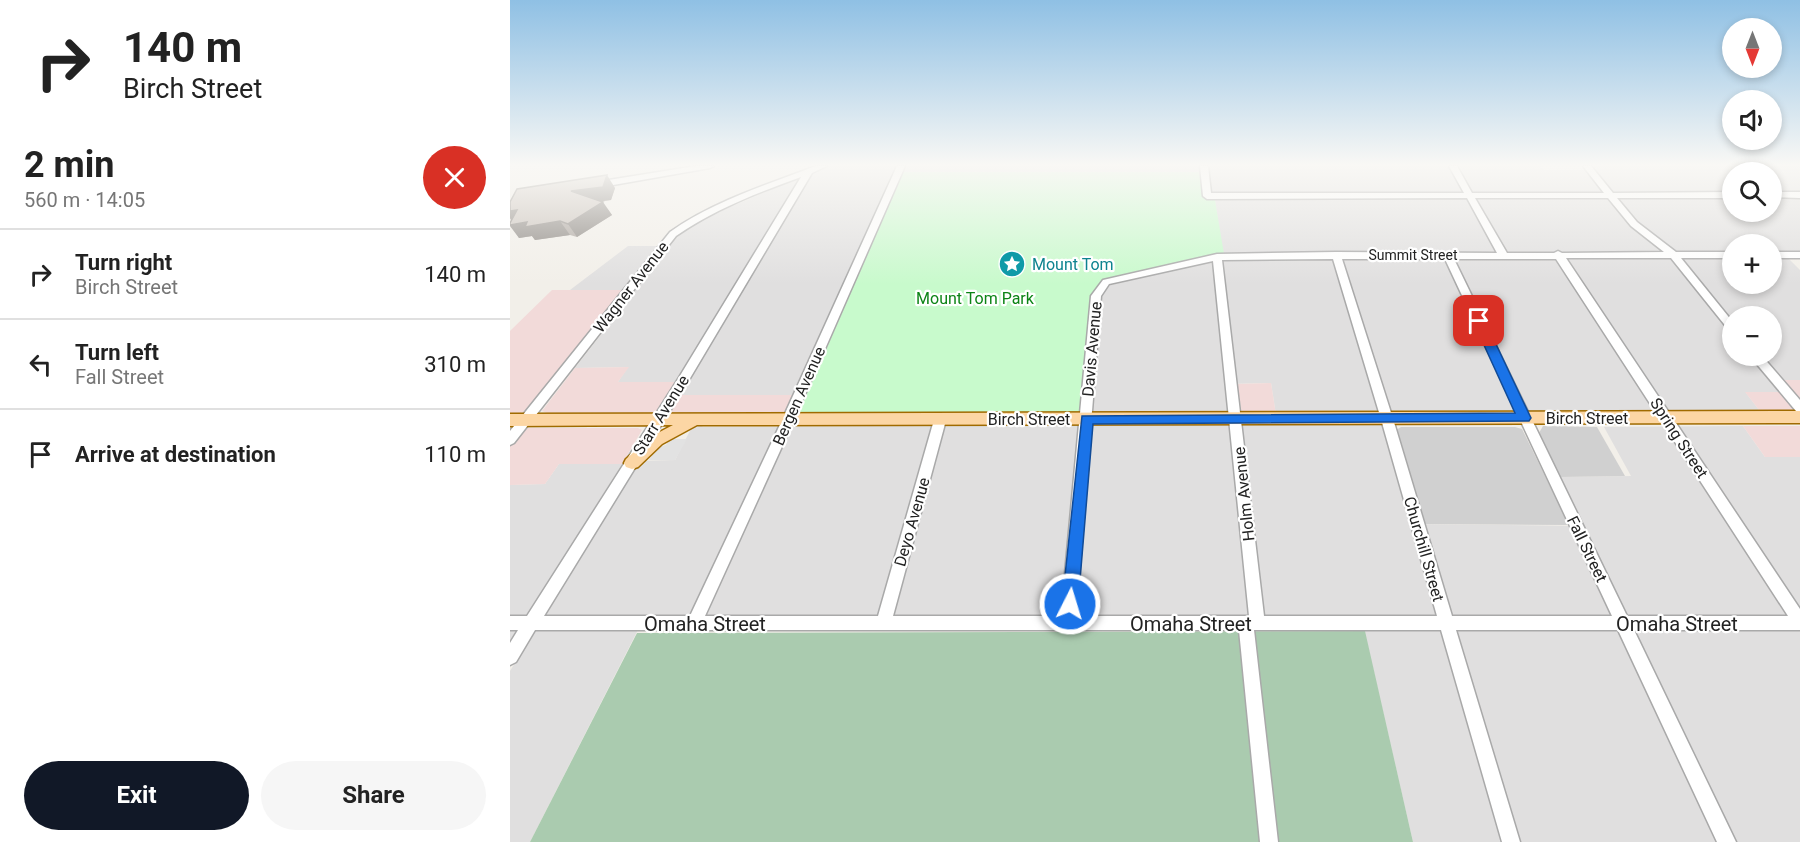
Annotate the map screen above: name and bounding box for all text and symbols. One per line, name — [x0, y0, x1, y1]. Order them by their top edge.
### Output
north arrow — [1722, 18, 1782, 78]
map controls — [1722, 18, 1782, 366]
text: 140 m — [123, 23, 242, 72]
icon: right — [24, 24, 102, 102]
text: Birch Street — [123, 73, 262, 105]
button: sound — [1722, 90, 1782, 150]
text: 2 min — [24, 144, 115, 186]
button: close — [423, 146, 486, 209]
button: search — [1722, 162, 1782, 222]
text: 560 m · 14:05 — [24, 188, 145, 212]
button: + — [1722, 234, 1782, 294]
street label: Wagner Avenue — [589, 238, 673, 336]
street label: Summit Street — [1369, 247, 1458, 263]
place icon: Mount Tom — [997, 249, 1027, 279]
text: Turn right — [75, 250, 172, 275]
place label: Mount Tom — [1032, 255, 1114, 274]
icon: right — [24, 258, 57, 291]
text: 140 m — [424, 262, 486, 287]
text: Birch Street — [75, 275, 178, 299]
park label: Mount Tom Park — [916, 289, 1035, 308]
pin — [1453, 295, 1504, 346]
street label: Davis Avenue — [1078, 301, 1106, 397]
icon: arrive — [1462, 304, 1495, 337]
button: − — [1722, 306, 1782, 366]
text: Turn left — [75, 340, 159, 365]
street label: Bergen Avenue — [769, 344, 829, 448]
icon: left — [24, 348, 57, 381]
text: 310 m — [424, 352, 486, 377]
text: Fall Street — [75, 365, 164, 389]
street label: Starr Avenue — [629, 372, 693, 458]
street label: Spring Street — [1646, 394, 1712, 482]
street label: Birch Street — [1546, 409, 1628, 428]
street label: Birch Street — [988, 410, 1070, 429]
icon: arrive — [24, 438, 57, 471]
text: Arrive at destination — [75, 442, 276, 467]
text: 110 m — [424, 442, 486, 467]
street label: Holm Avenue — [1230, 446, 1258, 542]
street label: Deyo Avenue — [890, 475, 934, 569]
street label: Churchill Street — [1400, 494, 1448, 604]
street label: Fall Street — [1563, 513, 1611, 585]
position arrow — [1038, 572, 1102, 636]
street label: Omaha Street — [644, 612, 766, 636]
street label: Omaha Street — [1130, 612, 1252, 636]
street label: Omaha Street — [1616, 612, 1738, 636]
button: Exit — [24, 761, 249, 830]
button: Share — [261, 761, 486, 830]

